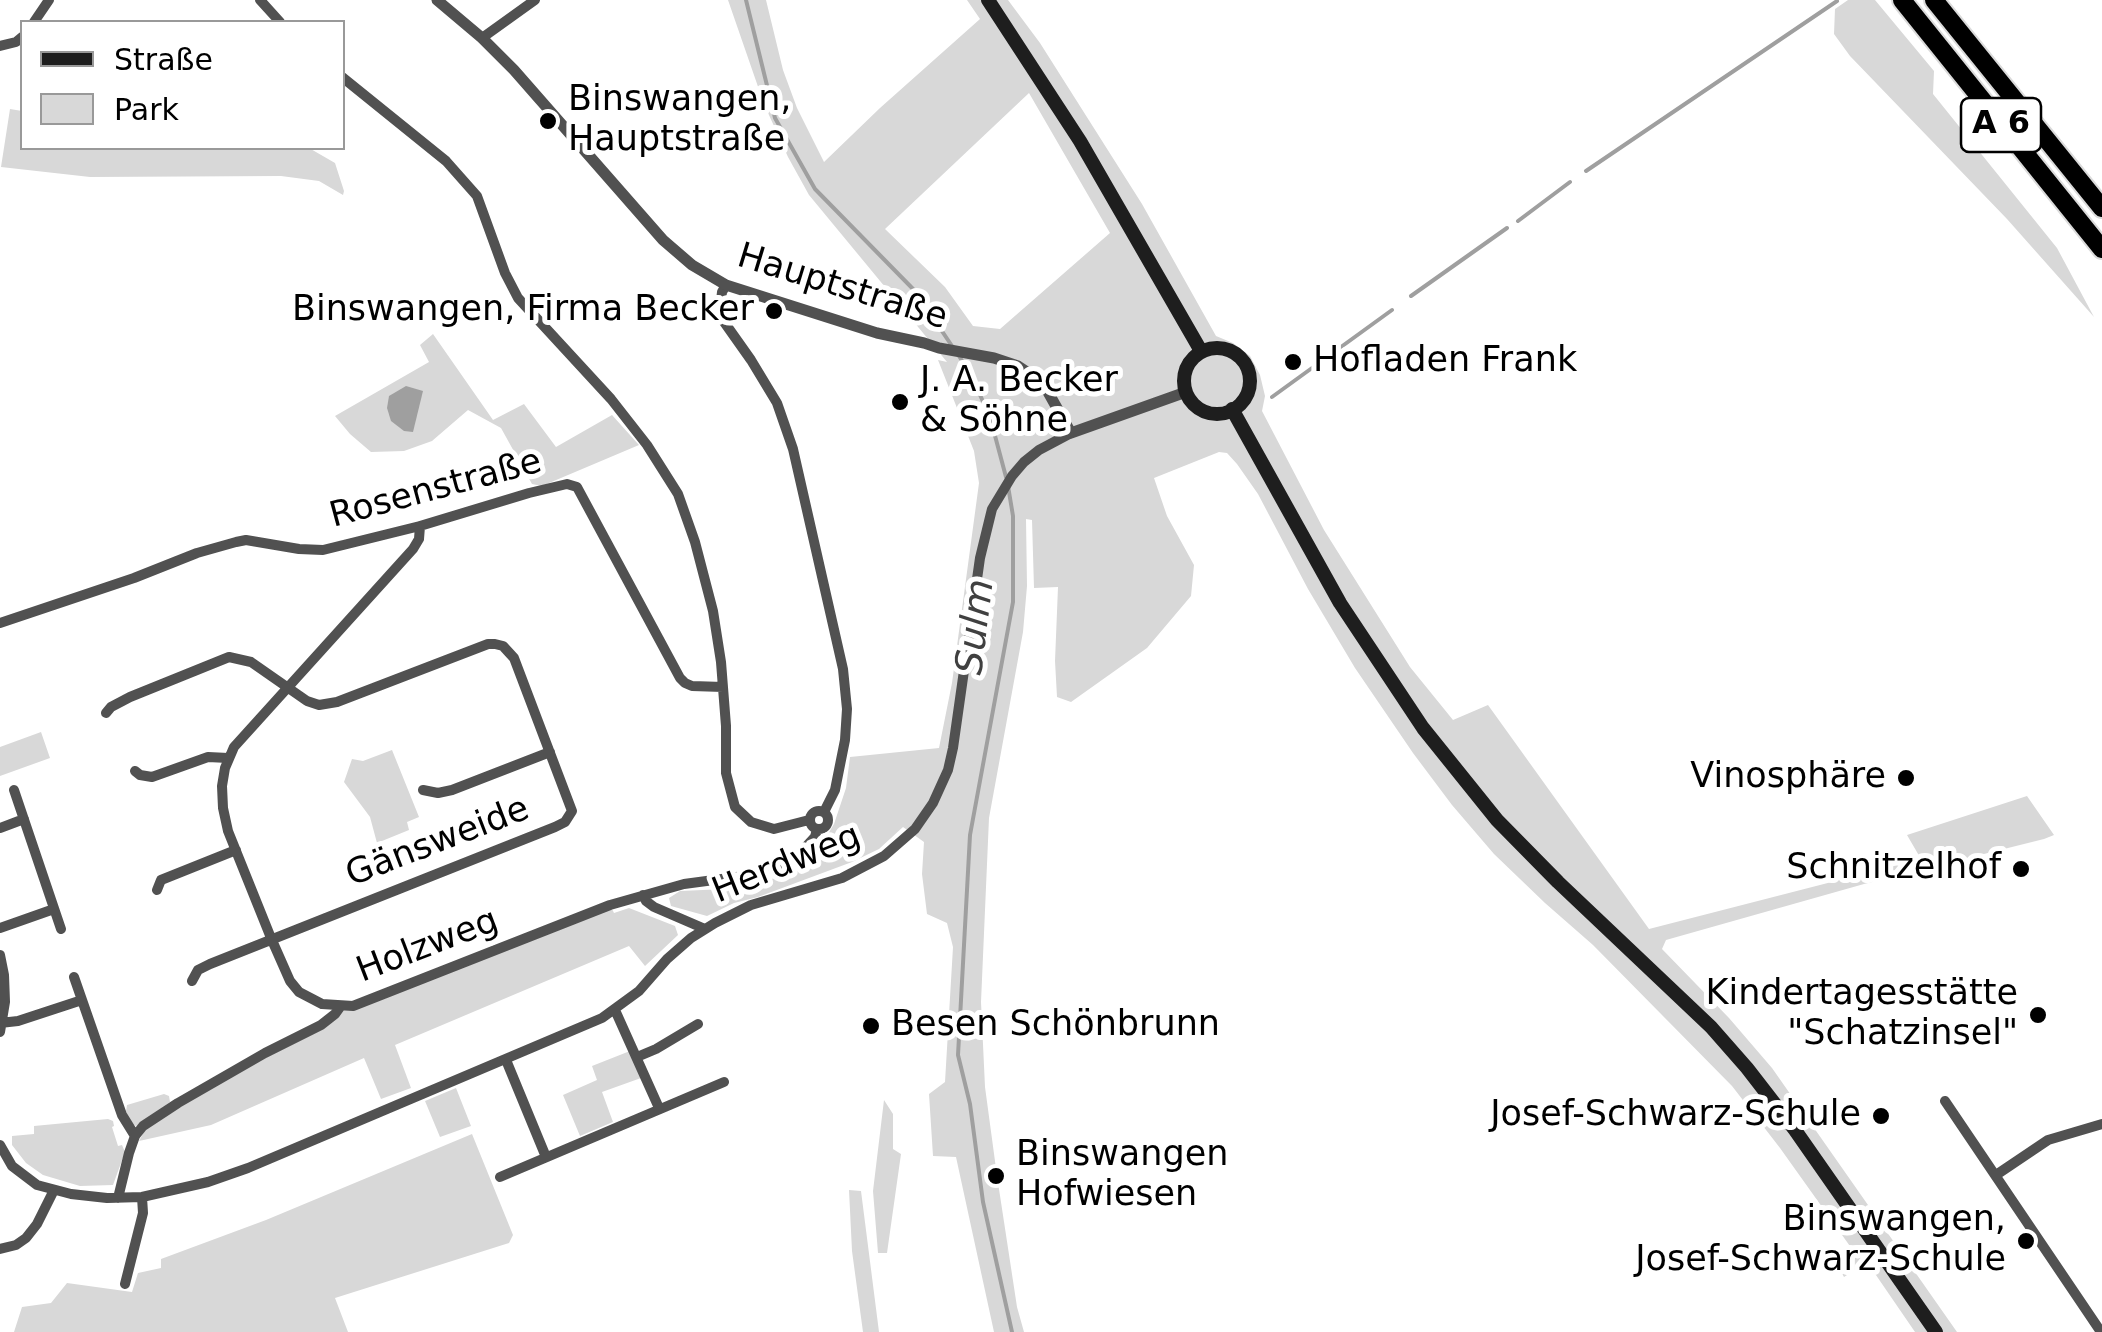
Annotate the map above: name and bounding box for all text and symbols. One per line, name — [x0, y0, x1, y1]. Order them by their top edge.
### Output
legend — [20, 20, 345, 150]
text: Straße — [114, 42, 213, 77]
place label: Binswangen, Hauptstraße — [568, 80, 791, 162]
text: Park — [114, 92, 179, 127]
road number: A 6 — [1961, 98, 2041, 152]
marker: Binswangen, Hauptstraße — [537, 110, 559, 132]
street label: Hauptstraße — [732, 236, 952, 340]
place label: Binswangen, Firma Becker — [292, 290, 754, 332]
marker: Binswangen, Firma Becker — [763, 300, 785, 322]
place label: Hofladen Frank — [1313, 341, 1577, 383]
marker: Hofladen Frank — [1282, 351, 1304, 373]
place label: J. A. Becker & Söhne — [920, 361, 1118, 443]
marker: J. A. Becker & Söhne — [889, 391, 911, 413]
street label: Rosenstraße — [326, 442, 546, 538]
water label: Sulm — [949, 577, 1005, 677]
place label: Vinosphäre — [1690, 757, 1886, 799]
marker: Vinosphäre — [1895, 767, 1917, 789]
street label: Gänsweide — [341, 789, 535, 897]
street label: Herdweg — [707, 816, 867, 914]
place label: Schnitzelhof — [1786, 848, 2001, 890]
marker: Schnitzelhof — [2010, 858, 2032, 880]
street label: Holzweg — [351, 901, 505, 993]
place label: Kindertagesstätte "Schatzinsel" — [1705, 974, 2018, 1056]
marker: Kindertagesstätte "Schatzinsel" — [2027, 1004, 2049, 1026]
place label: Besen Schönbrunn — [891, 1005, 1220, 1047]
marker: Besen Schönbrunn — [860, 1015, 882, 1037]
place label: Josef-Schwarz-Schule — [1490, 1095, 1861, 1137]
marker: Josef-Schwarz-Schule — [1870, 1105, 1892, 1127]
place label: Binswangen Hofwiesen — [1016, 1135, 1228, 1217]
marker: Binswangen Hofwiesen — [985, 1165, 1007, 1187]
place label: Binswangen, Josef-Schwarz-Schule — [1635, 1200, 2006, 1282]
marker: Binswangen, Josef-Schwarz-Schule — [2015, 1230, 2037, 1252]

